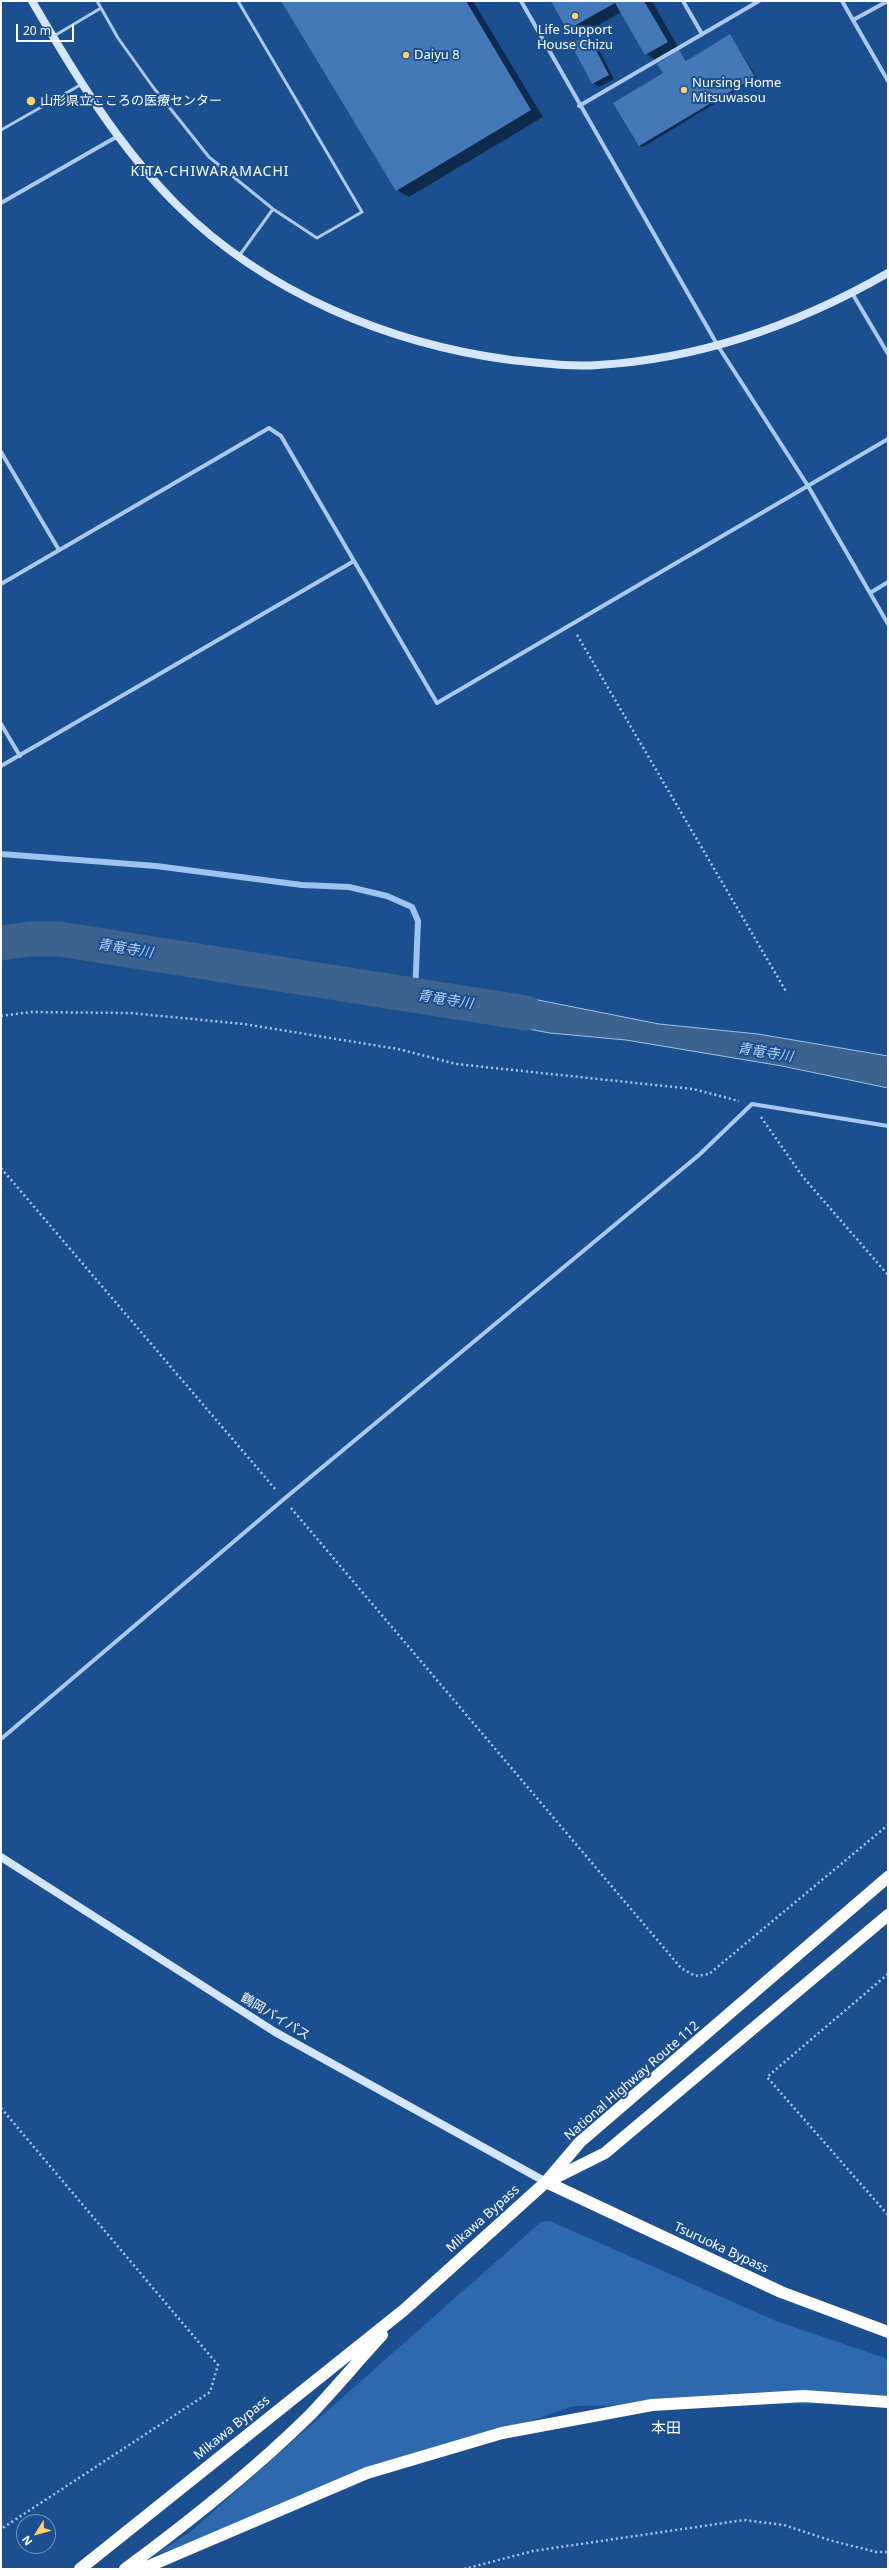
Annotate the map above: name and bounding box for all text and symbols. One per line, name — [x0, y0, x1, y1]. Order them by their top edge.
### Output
marker: Life Support House Chizu — [570, 11, 580, 21]
scale bar — [18, 16, 76, 42]
text: 20 m — [23, 22, 51, 39]
place label: Life Support House Chizu — [537, 22, 613, 53]
place label: Daiyu 8 — [414, 47, 460, 63]
marker: Daiyu 8 — [401, 50, 411, 60]
place label: Nursing Home Mitsuwasou — [692, 75, 781, 106]
marker: Nursing Home Mitsuwasou — [679, 85, 689, 95]
place label: 山形県立こころの医療センター — [40, 93, 222, 109]
marker: 山形県立こころの医療センター — [25, 95, 37, 107]
district label: KITA-CHIWARAMACHI — [130, 164, 290, 180]
water label: 青竜寺川 — [96, 936, 154, 962]
water label: 青竜寺川 — [416, 987, 474, 1013]
water label: 青竜寺川 — [736, 1040, 794, 1066]
street label: 鶴岡バイパス — [238, 1990, 312, 2044]
street label: National Highway Route 112 — [561, 2018, 703, 2144]
street label: Mikawa Bypass — [443, 2182, 523, 2256]
street label: Tsuruoka Bypass — [671, 2219, 771, 2277]
street label: Mikawa Bypass — [191, 2393, 273, 2463]
district label: 本田 — [651, 2420, 681, 2438]
north arrow — [16, 2514, 56, 2554]
text: N — [18, 2533, 36, 2549]

